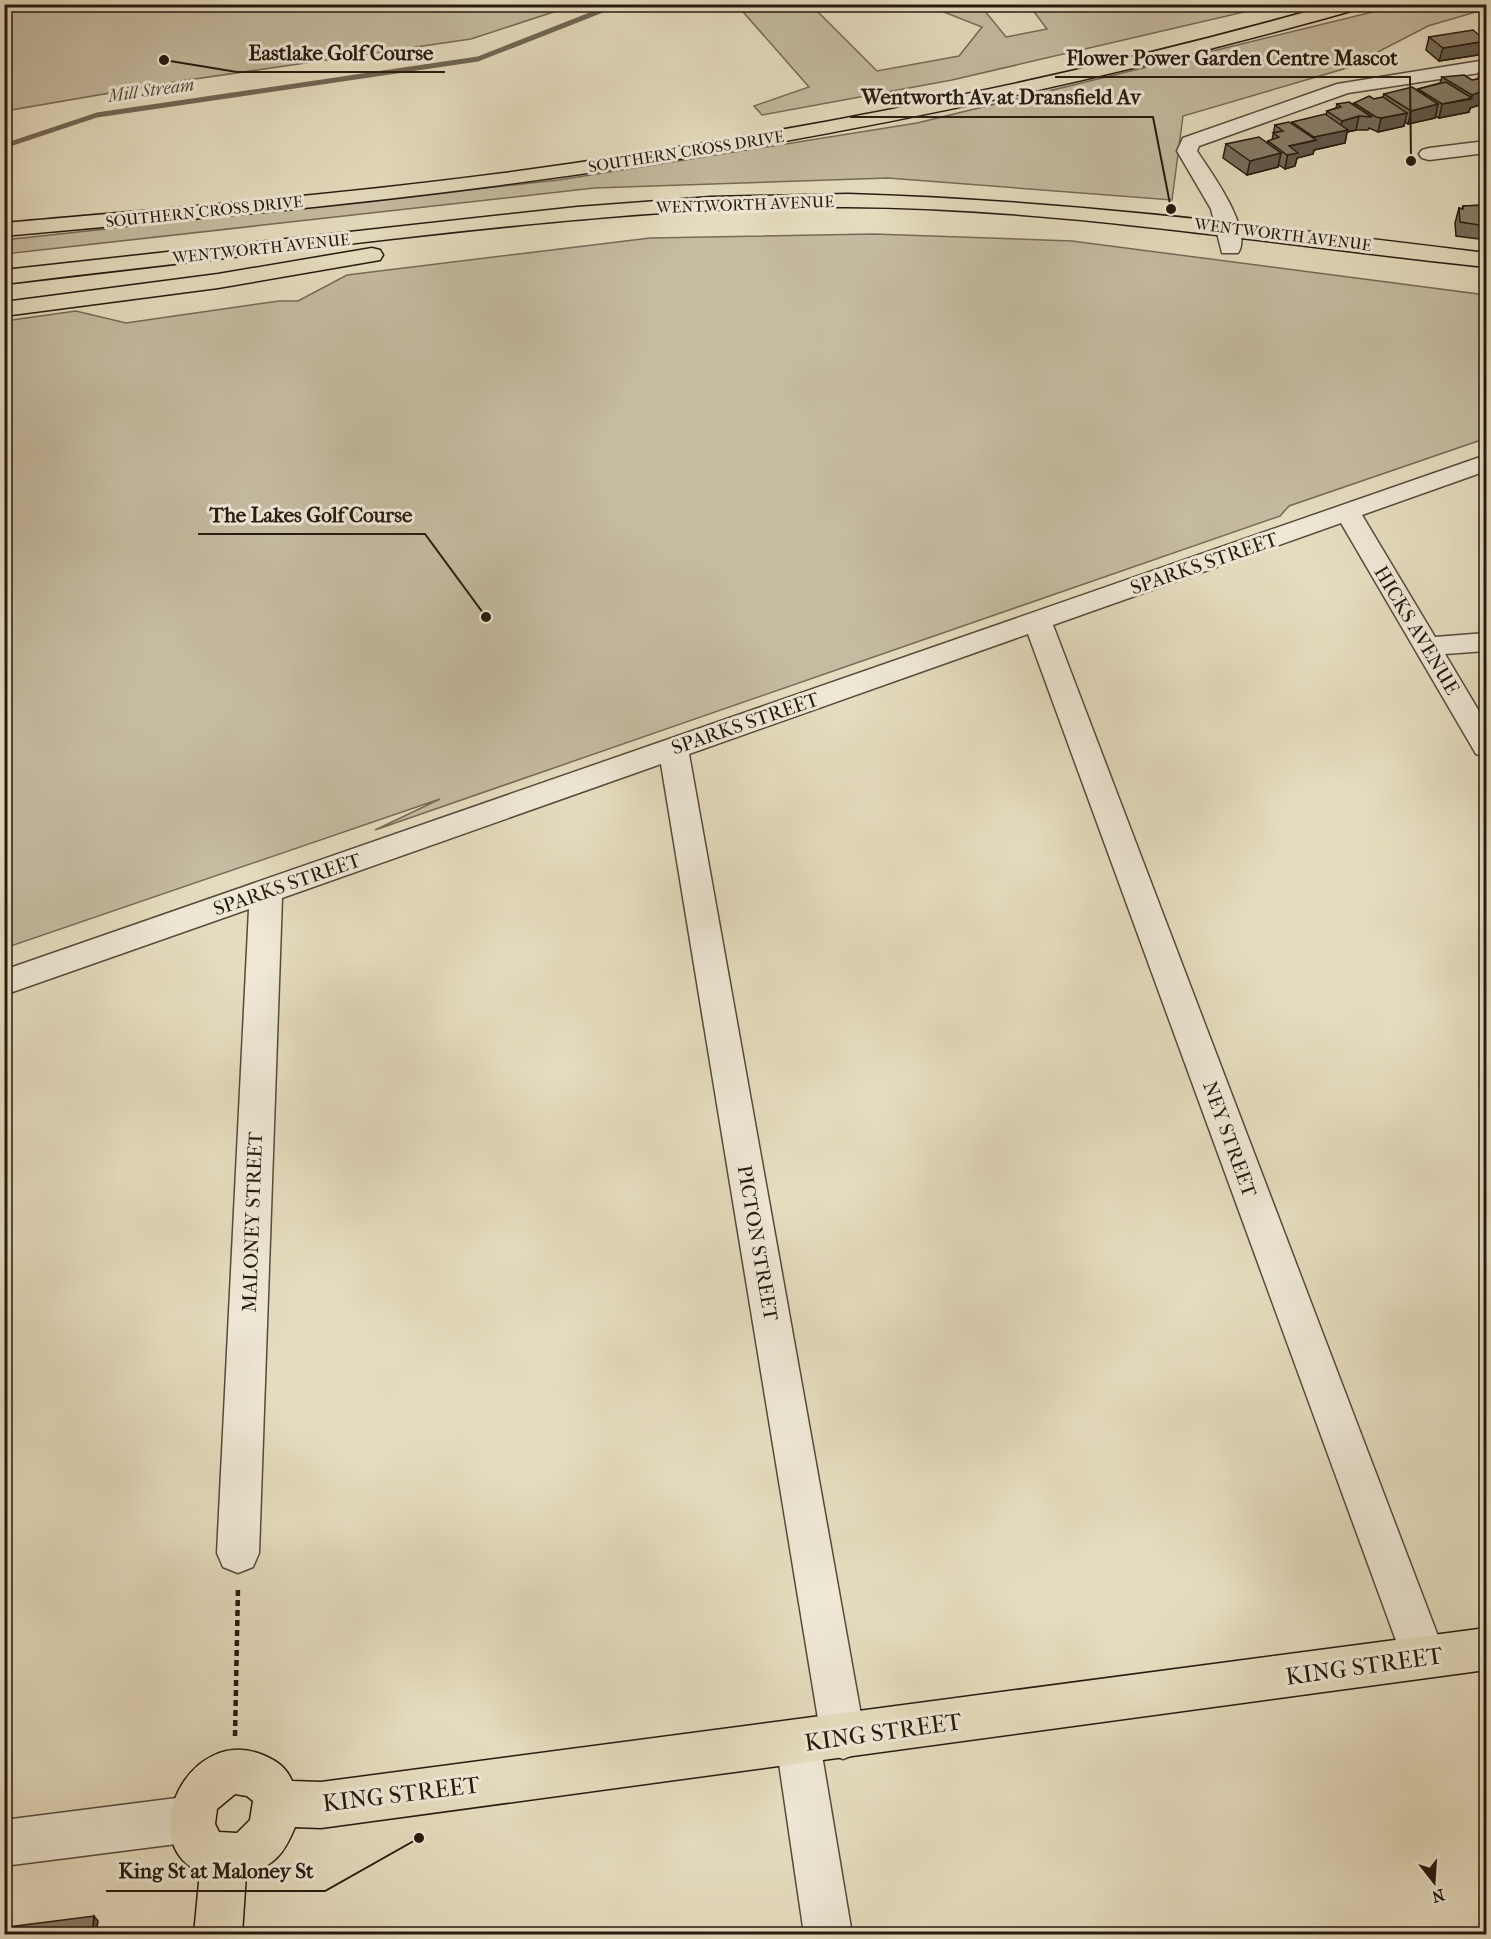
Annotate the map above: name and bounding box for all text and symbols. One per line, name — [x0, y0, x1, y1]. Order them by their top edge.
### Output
callout: Eastlake Golf Course — [237, 33, 445, 72]
callout: Flower Power Garden Centre Mascot — [1055, 38, 1410, 77]
text: Eastlake Golf Course — [249, 41, 434, 65]
text: Flower Power Garden Centre Mascot — [1065, 46, 1398, 70]
water label: Mill Stream — [104, 74, 196, 107]
callout: Wentworth Av at Dransfield Av — [850, 78, 1153, 117]
text: Wentworth Av at Dransfield Av — [860, 85, 1142, 109]
street label: SOUTHERN CROSS DRIVE — [587, 127, 786, 176]
street label: SOUTHERN CROSS DRIVE — [105, 192, 304, 231]
street label: WENTWORTH AVENUE — [655, 192, 835, 217]
street label: WENTWORTH AVENUE — [1192, 214, 1373, 255]
street label: WENTWORTH AVENUE — [170, 230, 351, 267]
callout: The Lakes Golf Course — [198, 495, 425, 534]
text: The Lakes Golf Course — [209, 503, 413, 527]
street label: SPARKS STREET — [1127, 527, 1281, 599]
street label: HICKS AVENUE — [1369, 562, 1464, 699]
street label: SPARKS STREET — [668, 687, 822, 759]
street label: SPARKS STREET — [210, 848, 364, 920]
street label: NEY STREET — [1198, 1078, 1261, 1201]
street label: MALONEY STREET — [238, 1131, 267, 1313]
street label: PICTON STREET — [732, 1163, 783, 1323]
street label: KING STREET — [1284, 1641, 1445, 1691]
street label: KING STREET — [803, 1707, 964, 1757]
street label: KING STREET — [321, 1770, 482, 1818]
callout: King St at Maloney St — [106, 1852, 325, 1891]
north arrow — [1404, 1852, 1464, 1912]
text: King St at Maloney St — [118, 1859, 314, 1883]
text: N — [1429, 1885, 1447, 1907]

